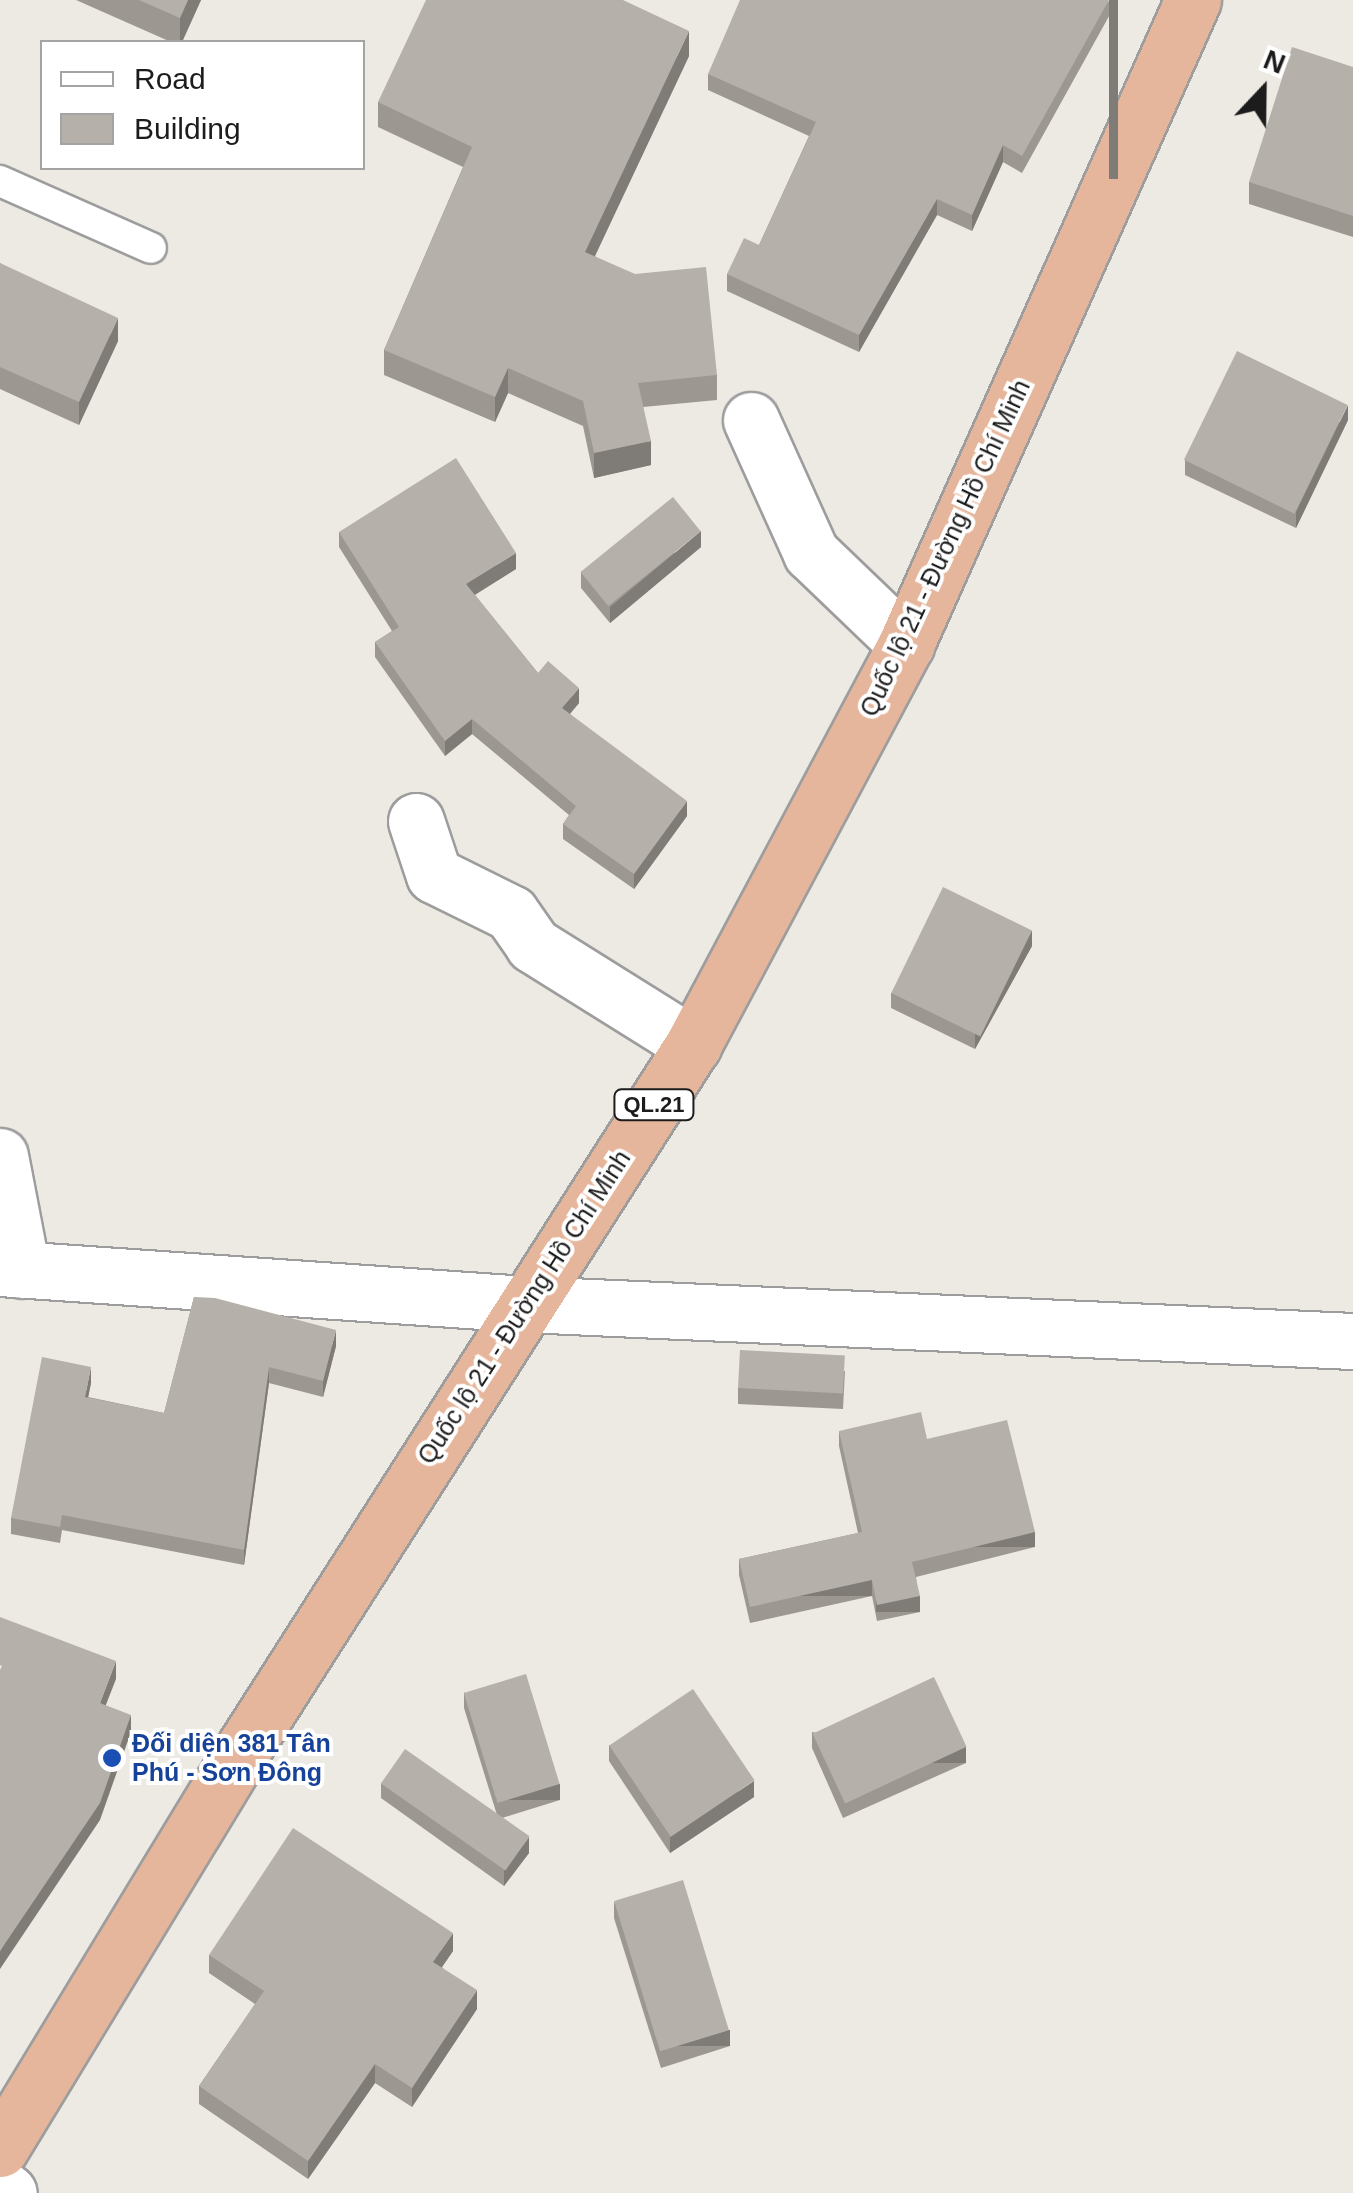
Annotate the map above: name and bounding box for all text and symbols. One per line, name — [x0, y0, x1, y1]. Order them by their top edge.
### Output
legend — [40, 40, 365, 170]
north arrow — [1213, 40, 1313, 140]
text: N — [1259, 44, 1290, 80]
text: Road — [134, 62, 206, 95]
text: Building — [134, 112, 241, 145]
street label: Quốc lộ 21 - Đường Hồ Chí Minh — [854, 375, 1036, 721]
road number: QL.21 — [612, 1088, 696, 1122]
street label: Quốc lộ 21 - Đường Hồ Chí Minh — [411, 1145, 637, 1469]
place label: Đối diện 381 Tân Phú - Sơn Đông — [132, 1729, 331, 1788]
marker: Đối diện 381 Tân Phú - Sơn Đông — [101, 1747, 123, 1769]

